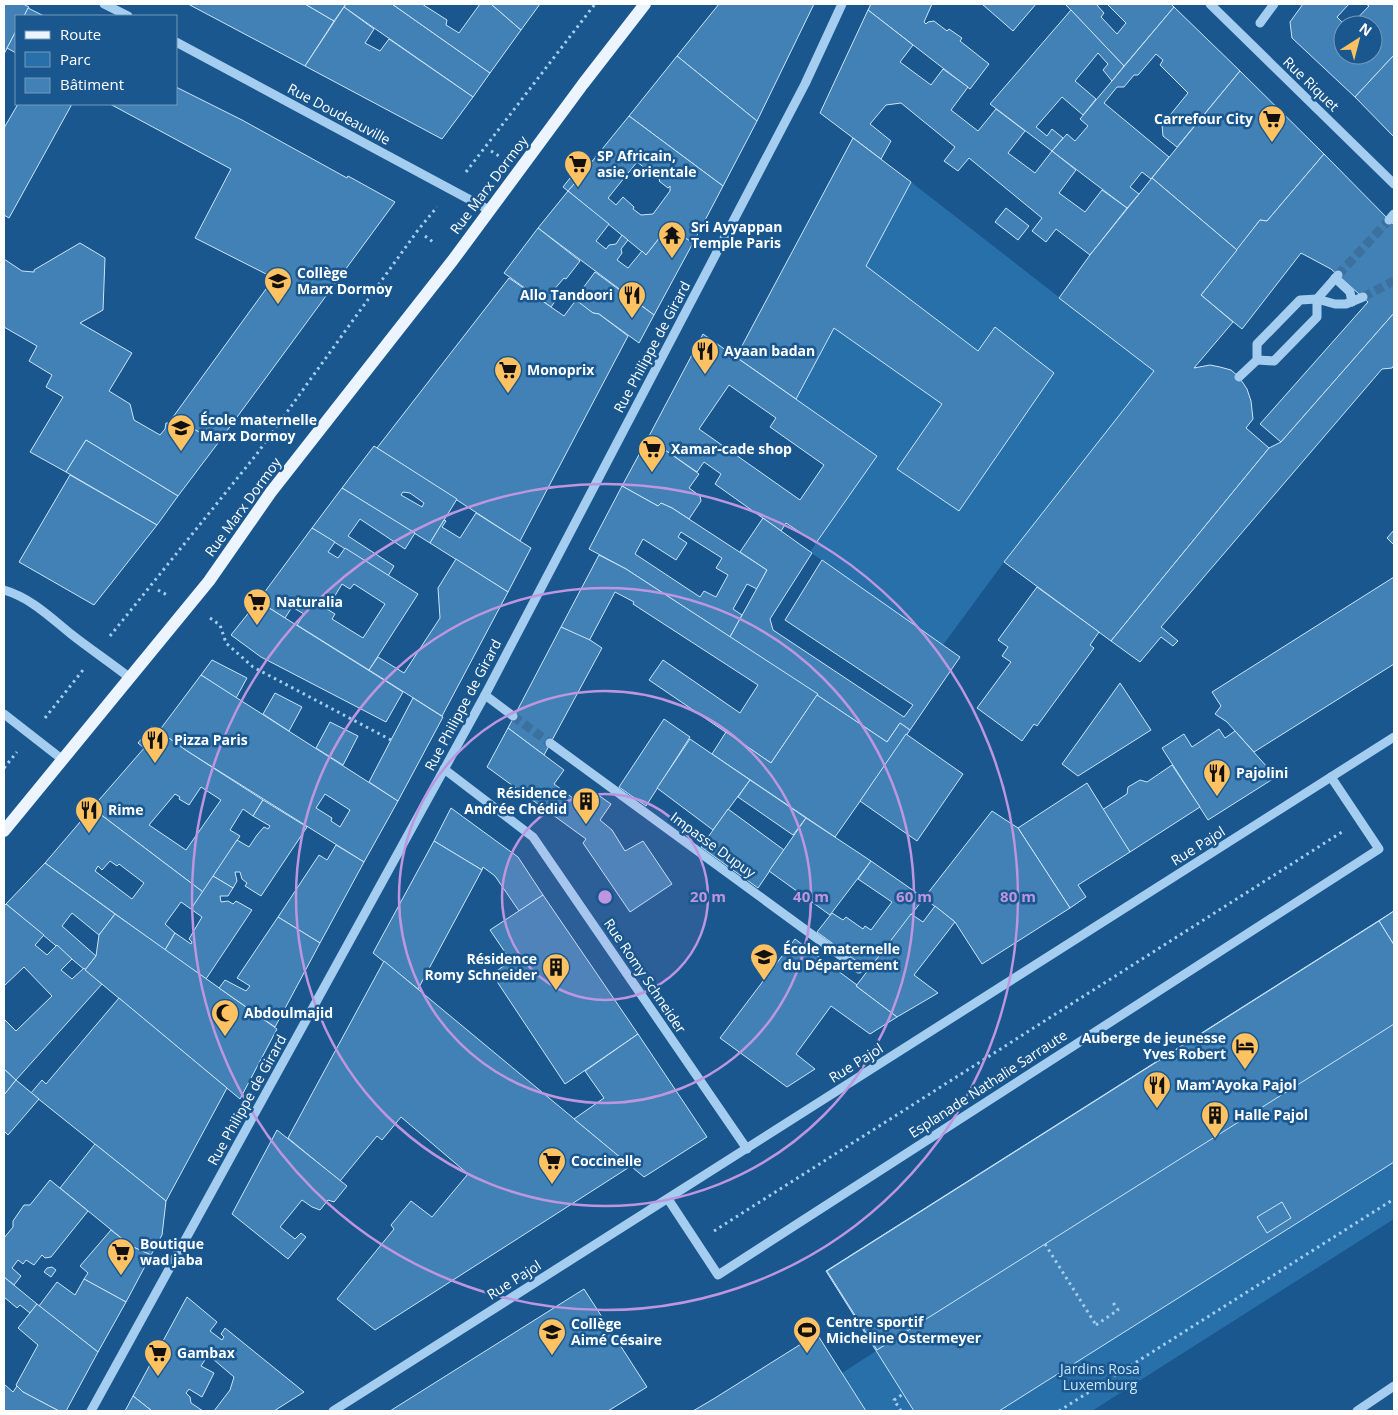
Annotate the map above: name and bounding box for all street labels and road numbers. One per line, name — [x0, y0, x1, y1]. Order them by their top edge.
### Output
street label: Rue Riquet — [1279, 52, 1343, 115]
street label: Rue Doudeauville — [284, 78, 394, 149]
street label: Rue Marx Dormoy — [445, 131, 532, 238]
street label: Rue Philippe de Girard — [609, 278, 694, 416]
street label: Rue Marx Dormoy — [200, 452, 286, 560]
street label: Rue Philippe de Girard — [420, 636, 505, 774]
street label: Impasse Dupuy — [667, 807, 761, 883]
street label: Rue Pajol — [1167, 822, 1228, 870]
street label: Rue Romy Schneider — [600, 915, 691, 1037]
street label: Esplanade Nathalie Sarraute — [905, 1025, 1071, 1142]
street label: Rue Philippe de Girard — [203, 1031, 290, 1168]
street label: Rue Pajol — [825, 1039, 886, 1087]
street label: Rue Pajol — [483, 1256, 544, 1304]

